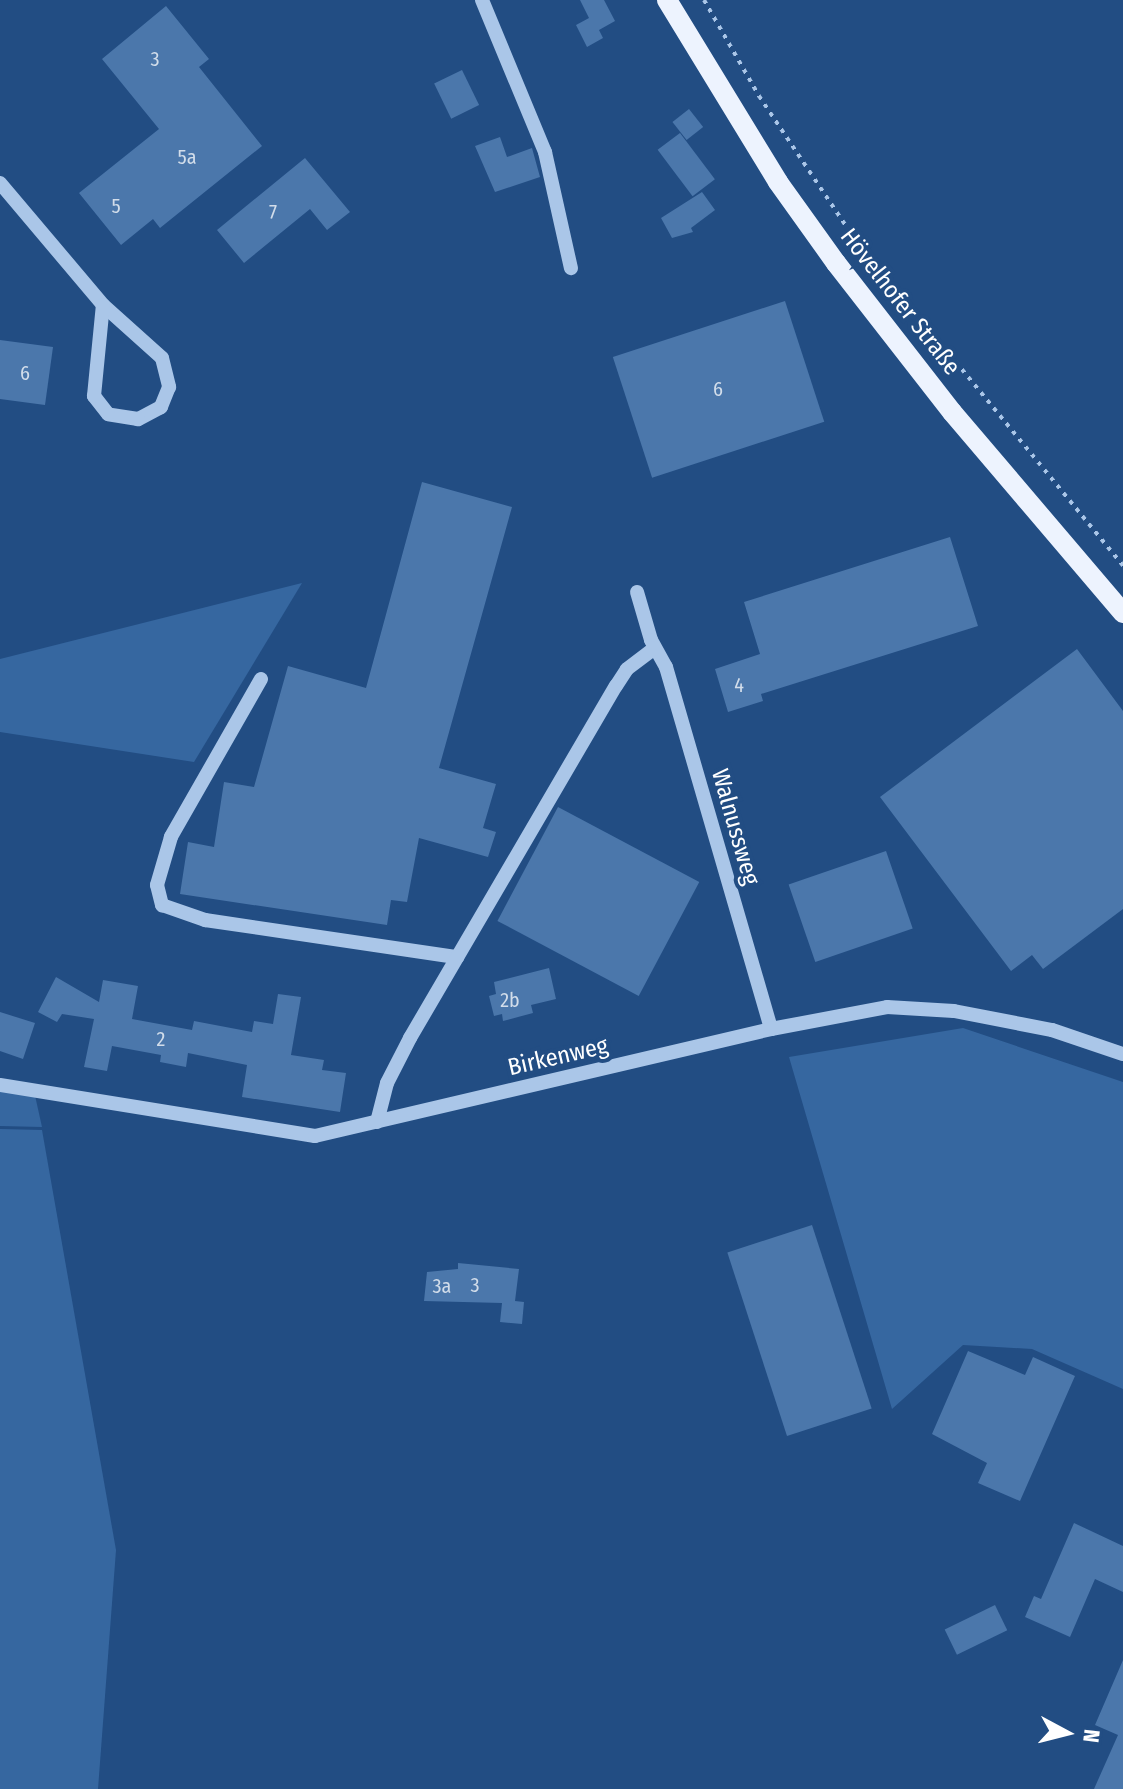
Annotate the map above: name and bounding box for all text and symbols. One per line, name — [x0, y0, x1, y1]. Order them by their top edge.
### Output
house number: 3 — [150, 47, 160, 71]
house number: 5a — [178, 145, 196, 169]
house number: 5 — [111, 194, 121, 218]
house number: 7 — [269, 200, 277, 224]
street label: Hövelhofer Straße — [834, 223, 966, 381]
house number: 6 — [20, 361, 30, 385]
house number: 6 — [713, 377, 723, 401]
house number: 4 — [734, 673, 744, 697]
street label: Walnussweg — [705, 766, 765, 888]
house number: 2b — [500, 988, 520, 1012]
house number: 2 — [157, 1027, 165, 1051]
street label: Birkenweg — [505, 1032, 611, 1082]
house number: 3 — [470, 1273, 480, 1297]
house number: 3a — [433, 1274, 451, 1298]
north arrow — [1027, 1693, 1107, 1773]
text: N — [1077, 1728, 1106, 1744]

